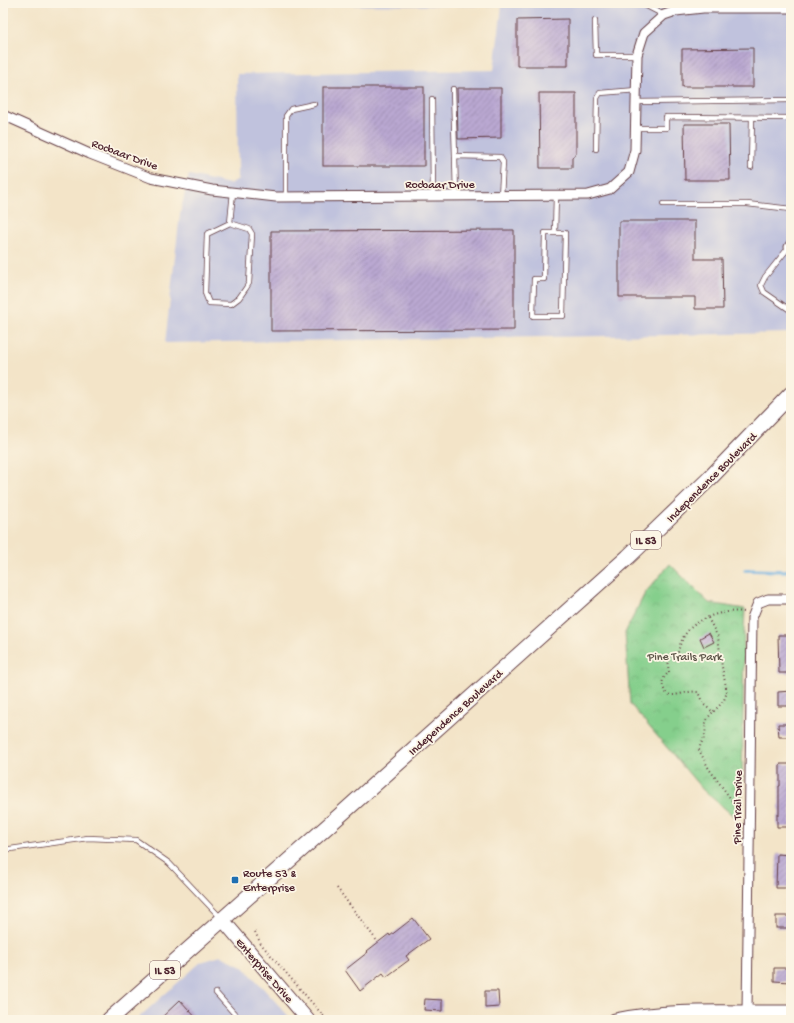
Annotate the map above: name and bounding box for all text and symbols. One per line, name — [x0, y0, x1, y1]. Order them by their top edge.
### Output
street label: Rocbaar Drive — [89, 137, 160, 175]
street label: Rocbaar Drive — [405, 179, 476, 193]
street label: Independence Boulevard — [664, 430, 761, 526]
road number: IL 53 — [631, 531, 661, 549]
park label: Pine Trails Park — [647, 651, 724, 665]
street label: Independence Boulevard — [406, 667, 507, 759]
street label: Pine Trail Drive — [731, 769, 747, 845]
place label: Route 53 & Enterprise — [243, 868, 296, 896]
marker: Route 53 & Enterprise — [230, 875, 240, 885]
street label: Enterprise Drive — [232, 936, 296, 1007]
road number: IL 53 — [150, 961, 180, 979]

